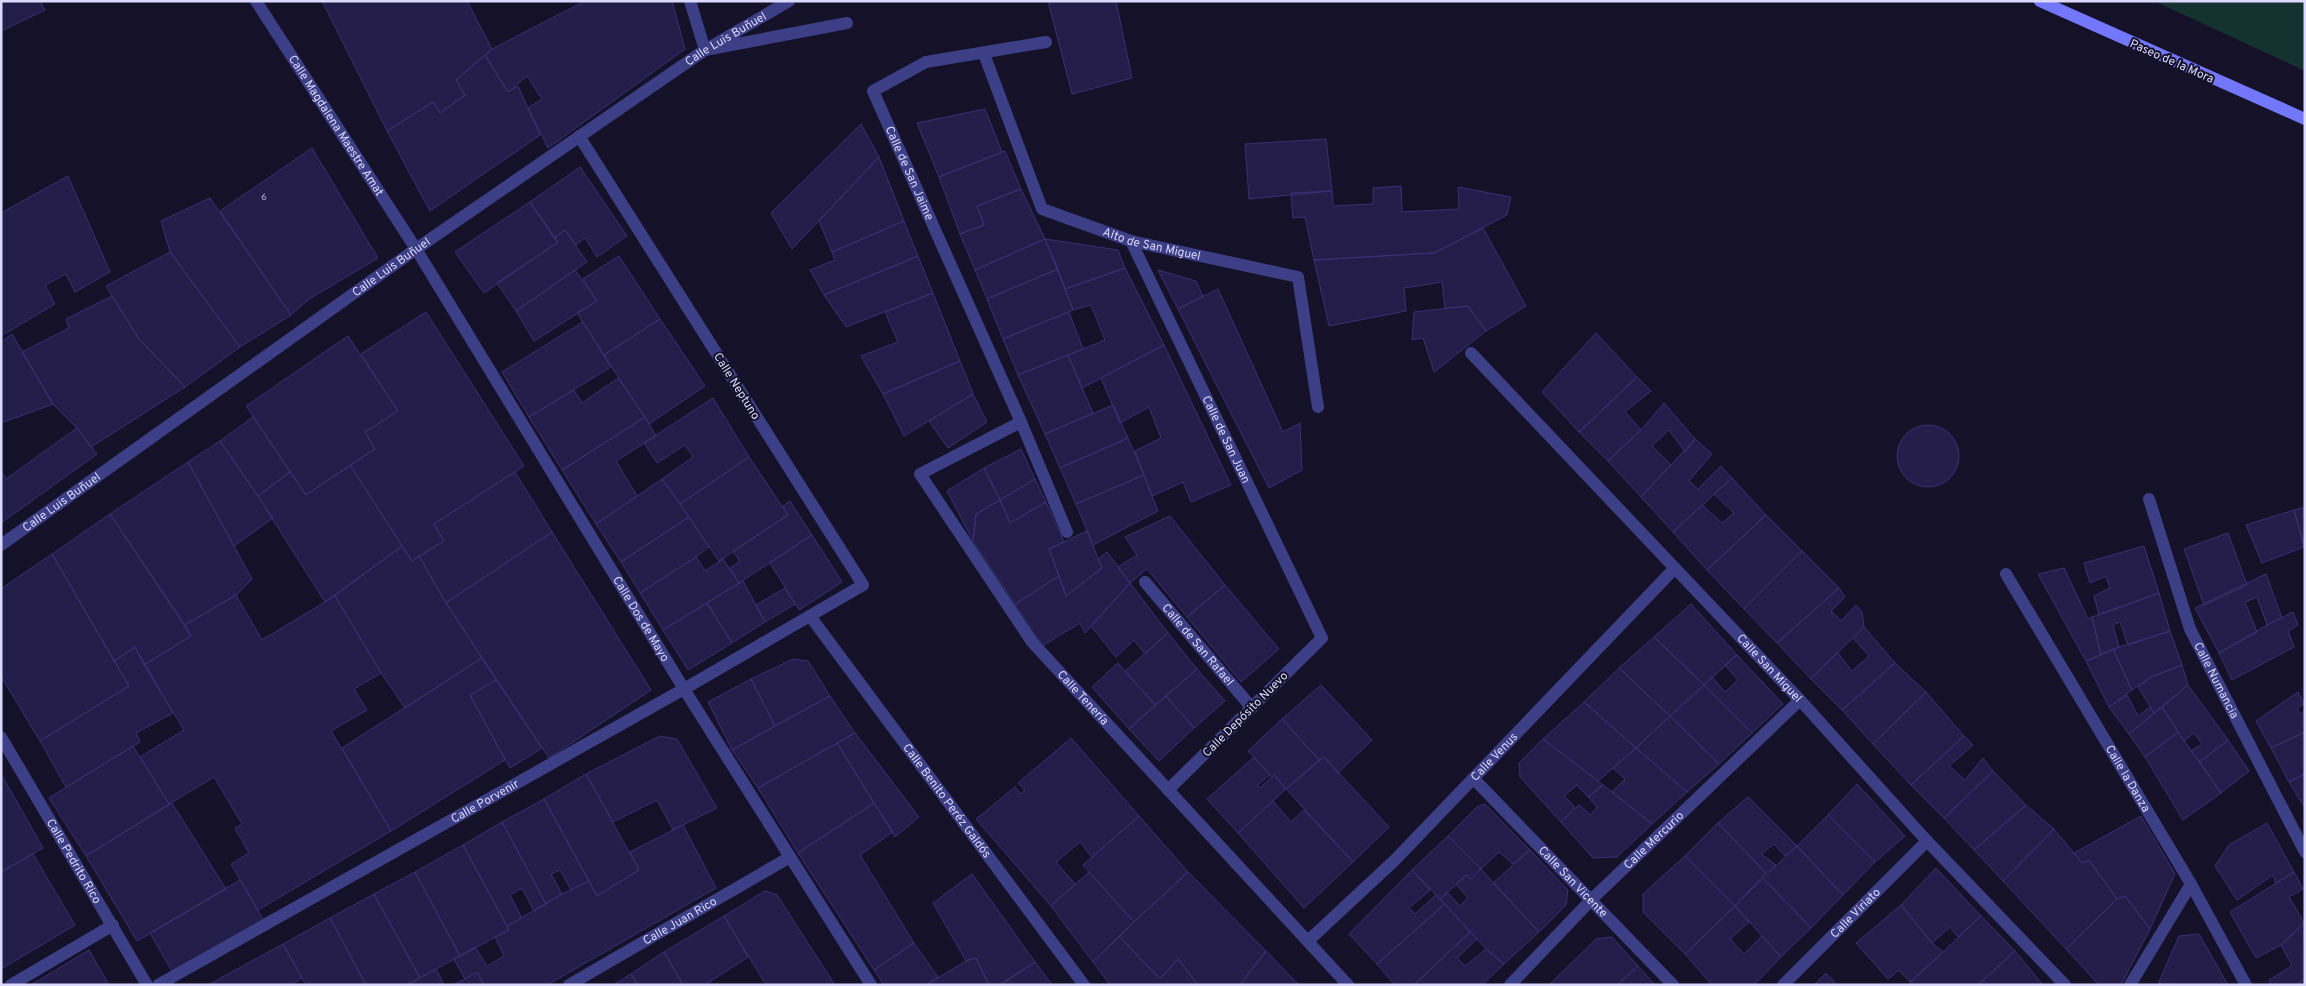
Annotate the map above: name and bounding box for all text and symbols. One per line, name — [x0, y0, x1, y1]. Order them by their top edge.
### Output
street label: Calle Luis Buñuel — [682, 9, 770, 70]
street label: Paseo de la Mora — [2127, 36, 2216, 88]
street label: Calle Magdalena Maestre Amat — [284, 52, 387, 200]
street label: Calle de San Jaime — [881, 124, 937, 223]
house number: 6 — [261, 191, 267, 204]
street label: Alto de San Miguel — [1100, 225, 1202, 265]
street label: Calle Luis Buñuel — [349, 234, 434, 301]
street label: Calle Neptuno — [709, 350, 763, 423]
street label: Calle de San Juan — [1198, 393, 1253, 486]
street label: Calle Luis Buñuel — [20, 469, 104, 536]
street label: Calle Dos de Mayo — [608, 573, 673, 665]
street label: Calle de San Rafael — [1158, 601, 1237, 690]
street label: Calle San Miguel — [1733, 631, 1805, 706]
street label: Calle Numancia — [2189, 640, 2242, 722]
street label: Calle Tenería — [1053, 667, 1112, 729]
street label: Calle Depósito Nuevo — [1199, 668, 1292, 761]
street label: Calle Venus — [1468, 730, 1522, 785]
street label: Calle Benito Peréz Galdós — [899, 741, 994, 862]
street label: Calle la Danza — [2101, 742, 2153, 815]
street label: Calle Porvenir — [448, 776, 523, 828]
street label: Calle Mercurio — [1621, 808, 1688, 873]
street label: Calle Pedrito Rico — [42, 816, 105, 907]
street label: Calle San Vicente — [1534, 843, 1611, 921]
street label: Calle Viriato — [1827, 885, 1885, 942]
street label: Calle Juan Rico — [640, 894, 720, 949]

